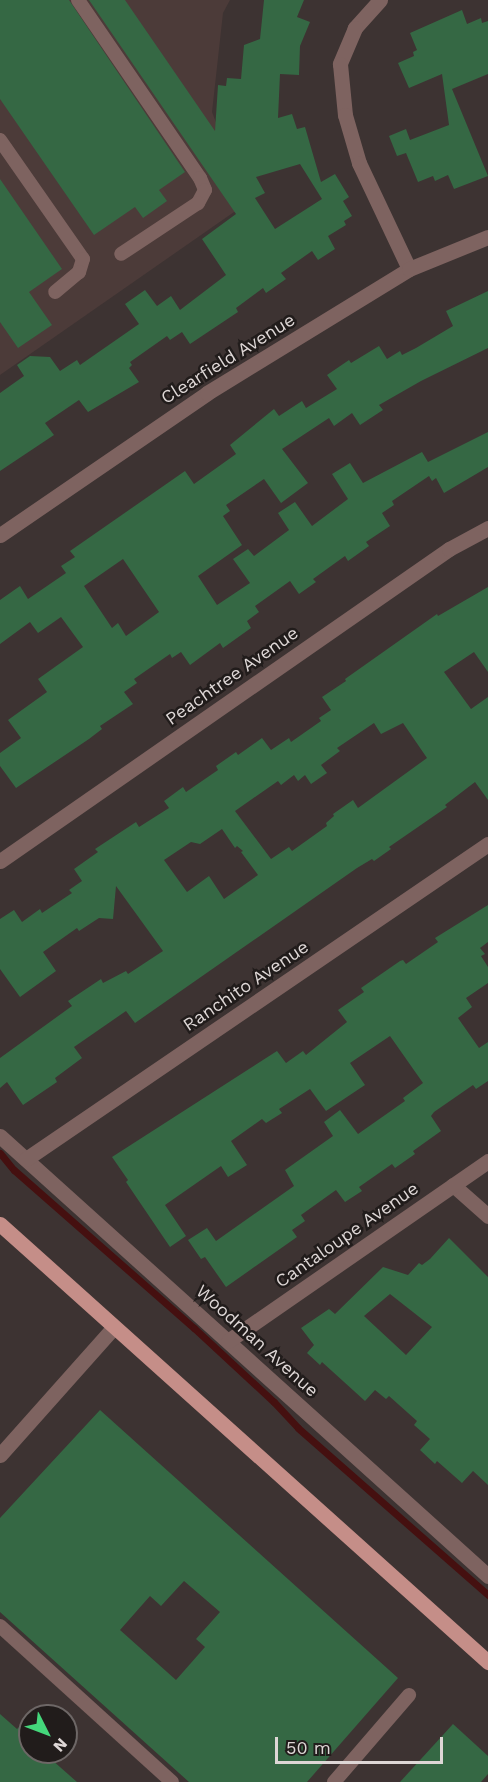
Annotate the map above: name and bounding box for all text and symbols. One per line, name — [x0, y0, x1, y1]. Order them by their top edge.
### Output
street label: Clearfield Avenue — [157, 309, 299, 409]
street label: Peachtree Avenue — [161, 622, 303, 730]
street label: Ranchito Avenue — [179, 936, 313, 1036]
street label: Cantaloupe Avenue — [271, 1177, 423, 1293]
street label: Woodman Avenue — [191, 1280, 323, 1402]
north arrow — [18, 1704, 78, 1764]
scale bar — [278, 1725, 446, 1763]
text: N — [49, 1734, 71, 1756]
text: 50 m — [286, 1737, 331, 1758]

